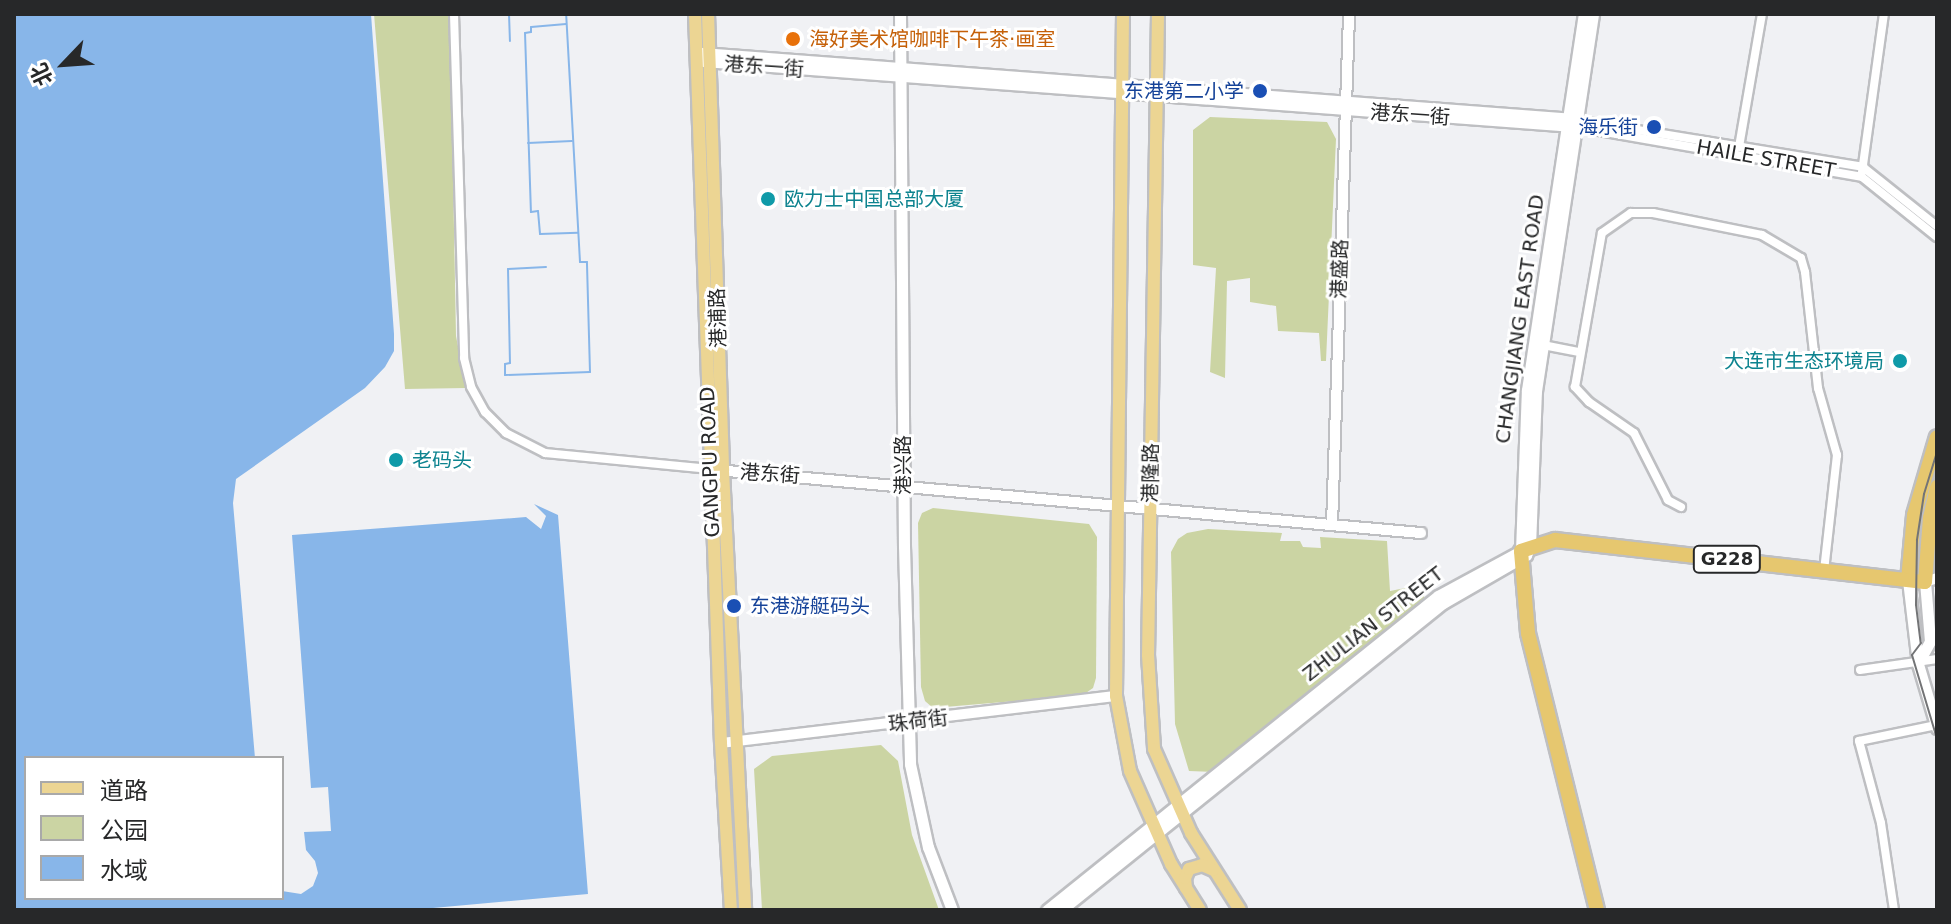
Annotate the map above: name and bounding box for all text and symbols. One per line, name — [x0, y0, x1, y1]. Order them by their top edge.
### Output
north arrow — [24, 24, 104, 104]
place label: 海好美术馆咖啡下午茶·画室 — [809, 27, 1055, 51]
marker: 海好美术馆咖啡下午茶·画室 — [784, 30, 802, 48]
street label: 港东一街 — [723, 52, 805, 82]
text: 北 — [26, 59, 58, 90]
place label: 东港第二小学 — [1124, 79, 1244, 103]
marker: 东港第二小学 — [1251, 82, 1269, 100]
street label: 港东一街 — [1369, 100, 1451, 130]
place label: 海乐街 — [1578, 115, 1638, 139]
marker: 海乐街 — [1645, 118, 1663, 136]
street label: HAILE STREET — [1694, 135, 1838, 183]
place label: 欧力士中国总部大厦 — [784, 187, 964, 211]
marker: 欧力士中国总部大厦 — [759, 190, 777, 208]
street label: CHANGJIANG EAST ROAD — [1491, 193, 1549, 445]
street label: 港盛路 — [1327, 239, 1353, 299]
street label: 港浦路 — [705, 288, 731, 348]
place label: 大连市生态环境局 — [1724, 349, 1884, 373]
marker: 大连市生态环境局 — [1891, 352, 1909, 370]
street label: GANGPU ROAD — [695, 386, 725, 538]
street label: 港兴路 — [891, 435, 915, 495]
street label: 港隆路 — [1138, 443, 1164, 503]
place label: 老码头 — [412, 448, 472, 472]
marker: 老码头 — [387, 451, 405, 469]
street label: 港东街 — [739, 460, 801, 488]
road number: G228 — [1691, 545, 1763, 573]
street label: ZHULIAN STREET — [1298, 562, 1448, 686]
place label: 东港游艇码头 — [750, 594, 870, 618]
marker: 东港游艇码头 — [725, 597, 743, 615]
street label: 珠荷街 — [887, 705, 949, 737]
legend — [24, 756, 284, 900]
text: 道路 — [100, 777, 148, 805]
text: 公园 — [100, 817, 148, 845]
text: 水域 — [100, 857, 148, 885]

